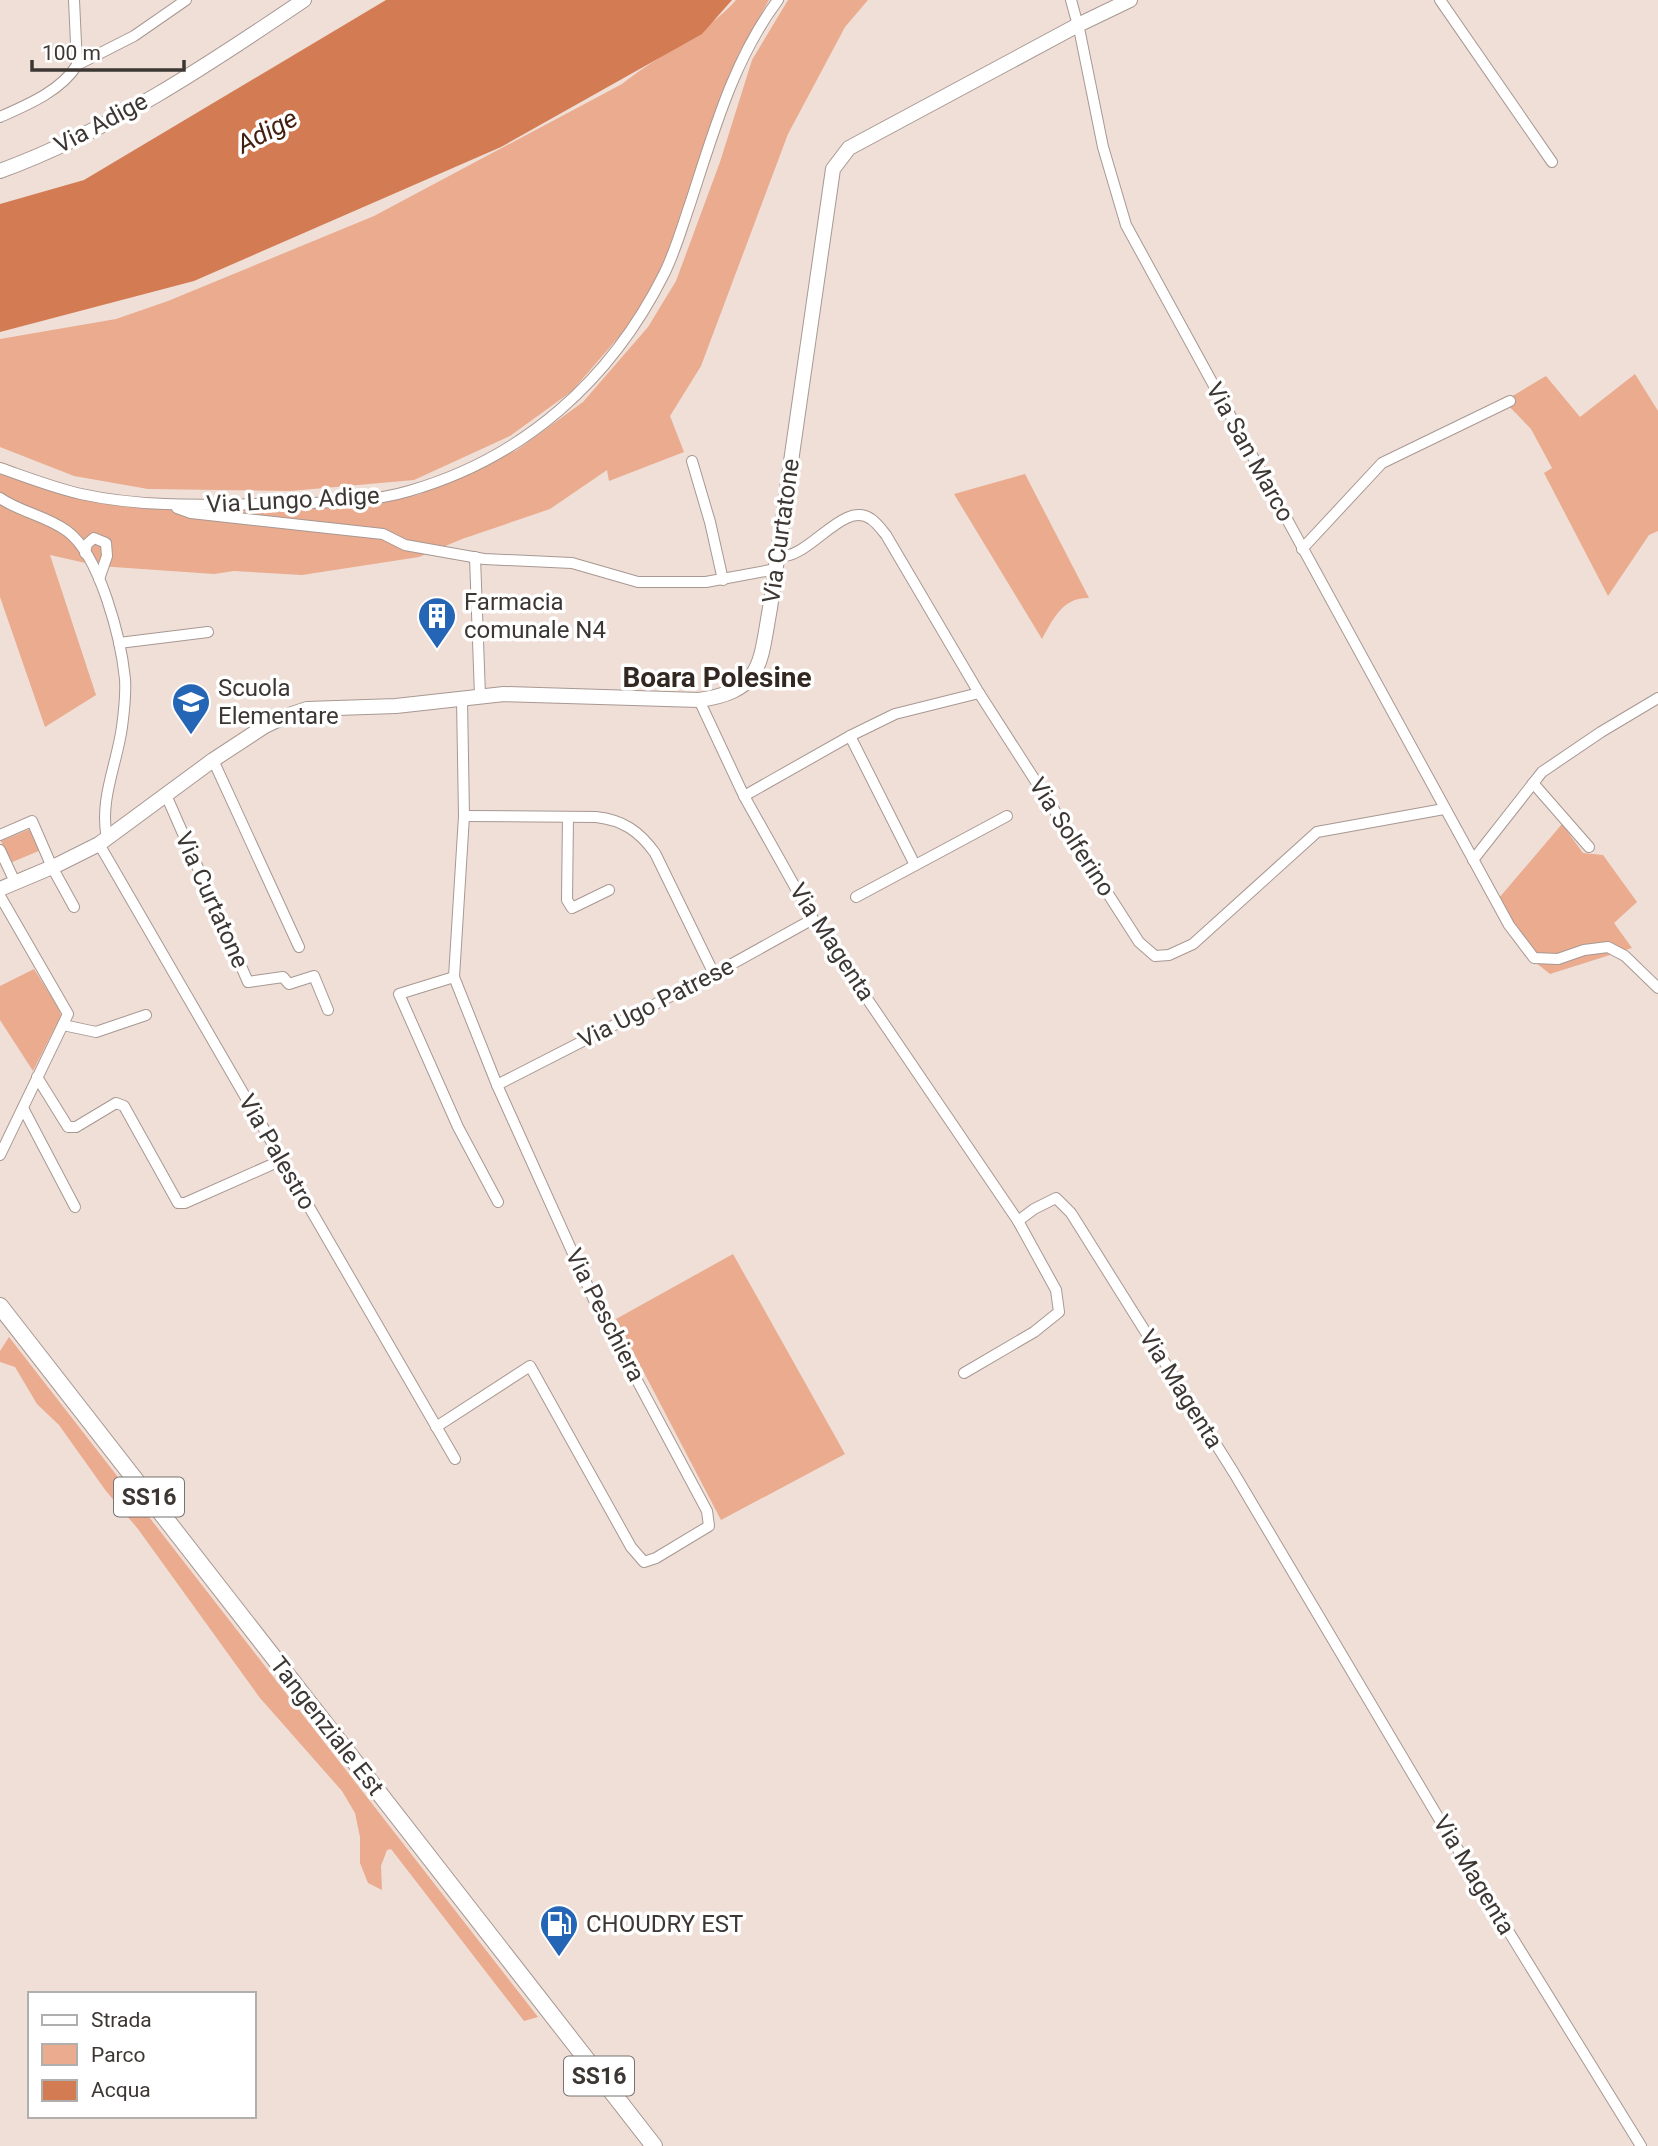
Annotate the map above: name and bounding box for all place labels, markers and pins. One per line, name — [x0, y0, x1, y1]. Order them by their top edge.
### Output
place label: Farmacia comunale N4 — [464, 588, 606, 644]
building icon: Farmacia comunale N4 — [416, 595, 458, 650]
place label: Scuola Elementare — [218, 674, 339, 730]
school or university icon: Scuola Elementare — [170, 681, 212, 736]
fuel station icon: CHOUDRY EST — [538, 1903, 580, 1958]
place label: CHOUDRY EST — [586, 1910, 743, 1938]

